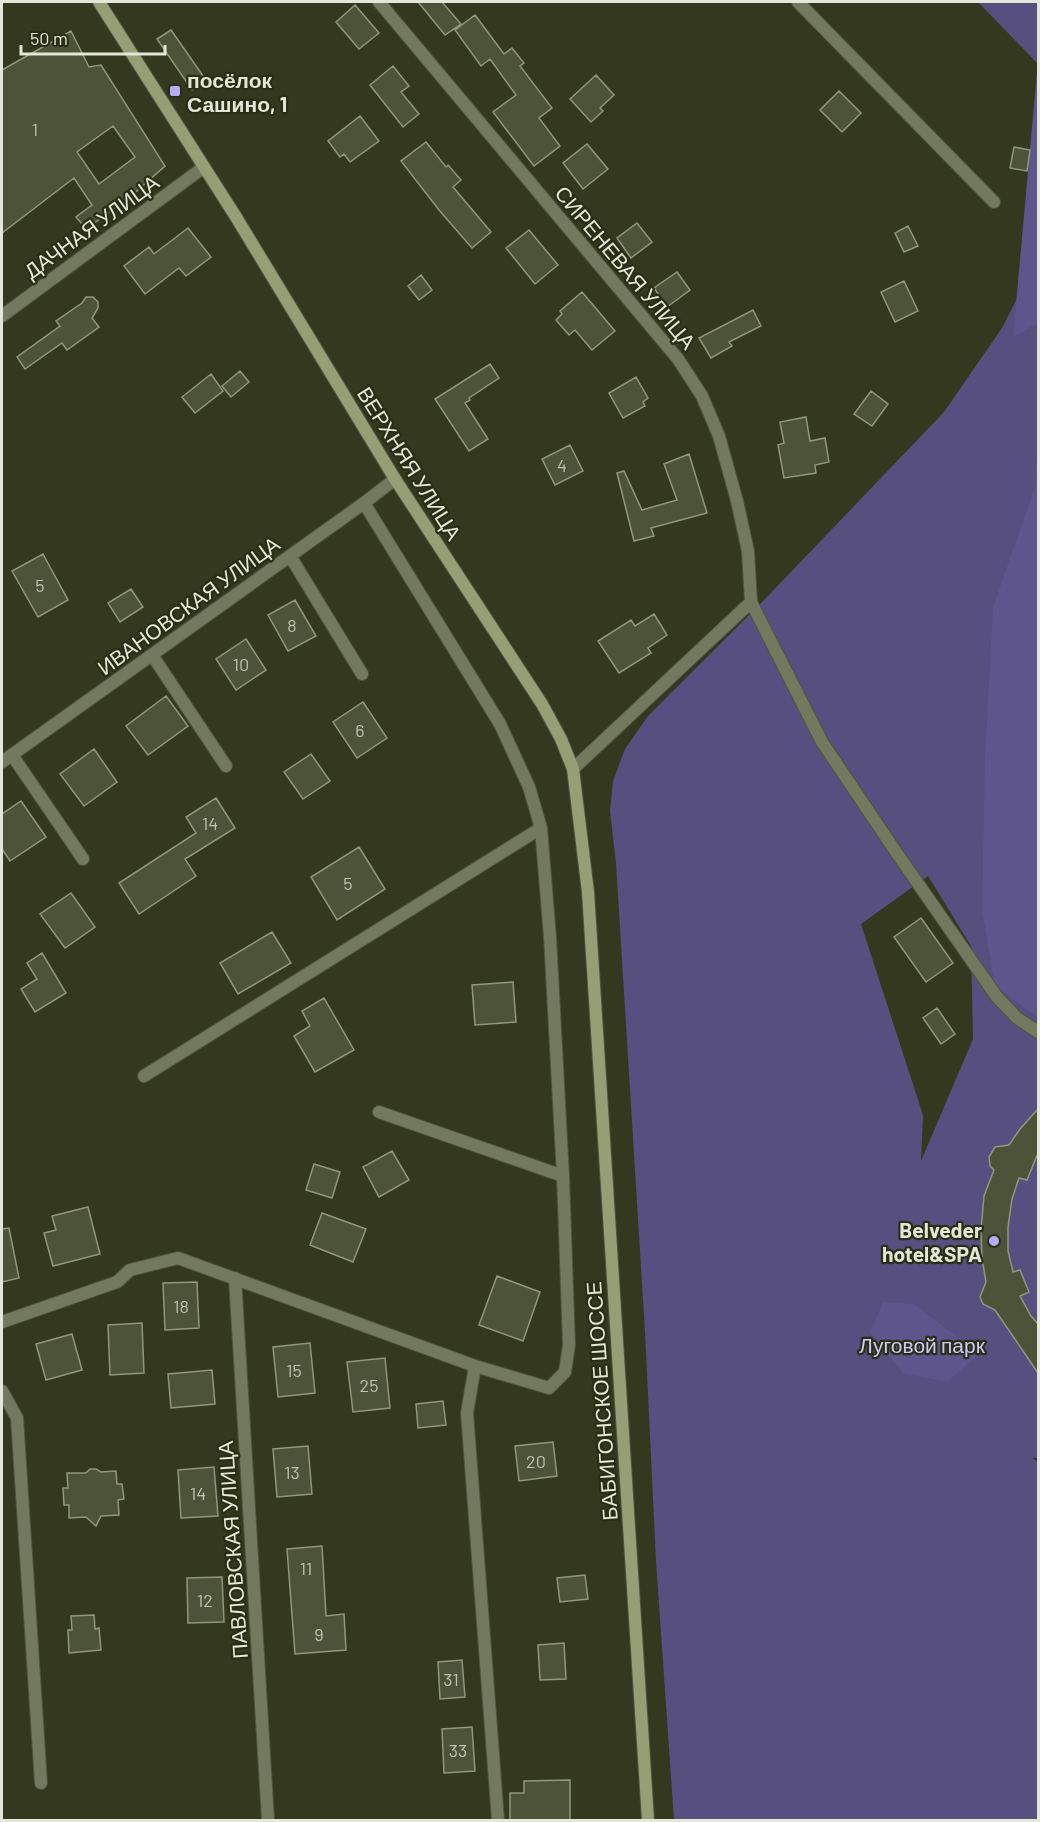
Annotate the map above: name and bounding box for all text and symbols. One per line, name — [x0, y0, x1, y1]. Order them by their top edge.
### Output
scale bar — [21, 18, 165, 56]
text: 50 m — [30, 27, 68, 49]
place label: посёлок Сашино, 1 — [187, 67, 287, 116]
marker: посёлок Сашино, 1 — [168, 84, 182, 98]
house number: 1 — [32, 118, 38, 140]
street label: ДАЧНАЯ УЛИЦА — [19, 169, 163, 283]
street label: СИРЕНЕВАЯ УЛИЦА — [550, 180, 702, 354]
street label: ВЕРХНЯЯ УЛИЦА — [353, 382, 467, 544]
house number: 4 — [557, 454, 567, 476]
street label: ИВАНОВСКАЯ УЛИЦА — [92, 531, 284, 679]
house number: 5 — [35, 574, 45, 596]
house number: 8 — [287, 614, 297, 636]
house number: 10 — [233, 653, 249, 675]
house number: 6 — [355, 719, 365, 741]
house number: 14 — [202, 812, 218, 834]
house number: 5 — [343, 872, 353, 894]
place label: Belveder hotel&SPA — [882, 1217, 982, 1266]
marker: Belveder hotel&SPA — [987, 1234, 1001, 1248]
street label: БАБИГОНСКОЕ ШОССЕ — [580, 1281, 622, 1521]
house number: 18 — [173, 1295, 189, 1317]
park label: Луговой парк — [859, 1332, 986, 1357]
house number: 15 — [286, 1359, 302, 1381]
house number: 25 — [360, 1374, 378, 1396]
street label: ПАВЛОВСКАЯ УЛИЦА — [212, 1440, 252, 1660]
house number: 20 — [526, 1450, 546, 1472]
house number: 13 — [284, 1461, 300, 1483]
house number: 14 — [190, 1482, 206, 1504]
house number: 11 — [300, 1557, 312, 1579]
house number: 12 — [197, 1589, 213, 1611]
house number: 9 — [314, 1623, 324, 1645]
house number: 31 — [443, 1668, 459, 1690]
house number: 33 — [449, 1739, 467, 1761]

